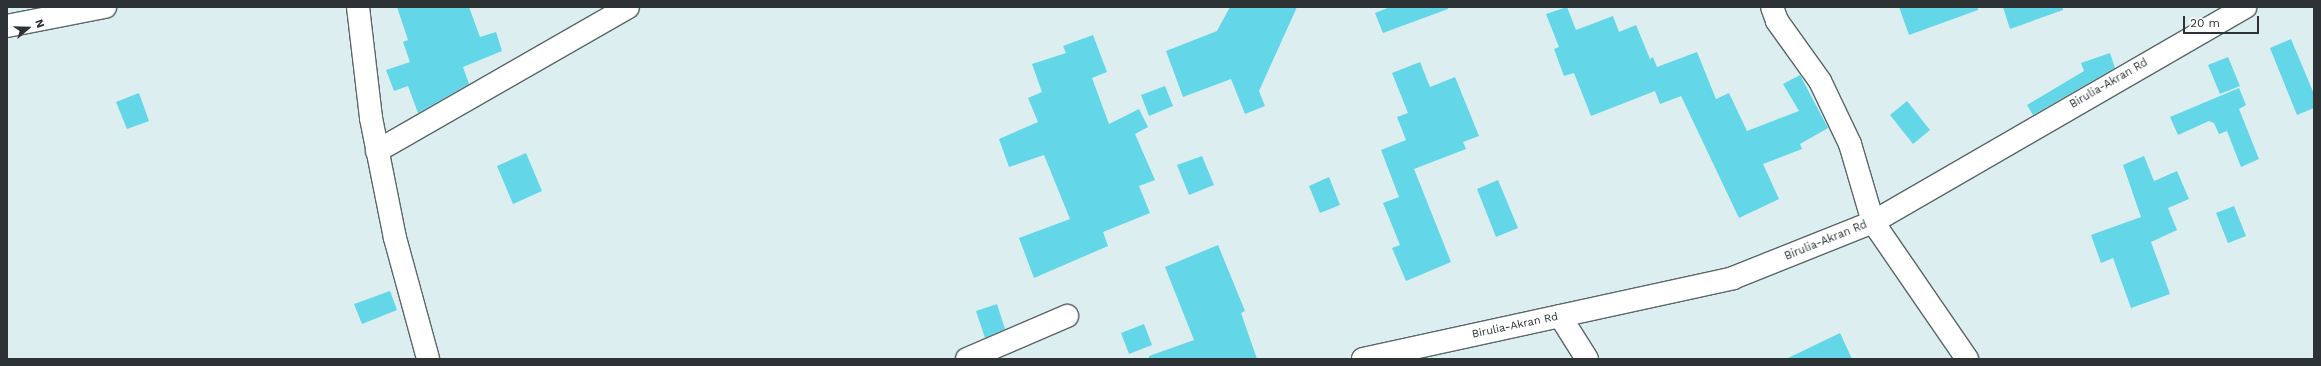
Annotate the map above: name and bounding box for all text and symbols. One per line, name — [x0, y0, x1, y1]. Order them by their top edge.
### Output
north arrow — [8, 8, 48, 48]
scale bar — [2185, 8, 2261, 34]
text: 20 m — [2190, 16, 2220, 30]
text: N — [32, 18, 47, 30]
street label: Birulia-Akran Rd — [2068, 56, 2150, 112]
street label: Birulia-Akran Rd — [1783, 218, 1869, 264]
street label: Birulia-Akran Rd — [1471, 310, 1559, 342]

